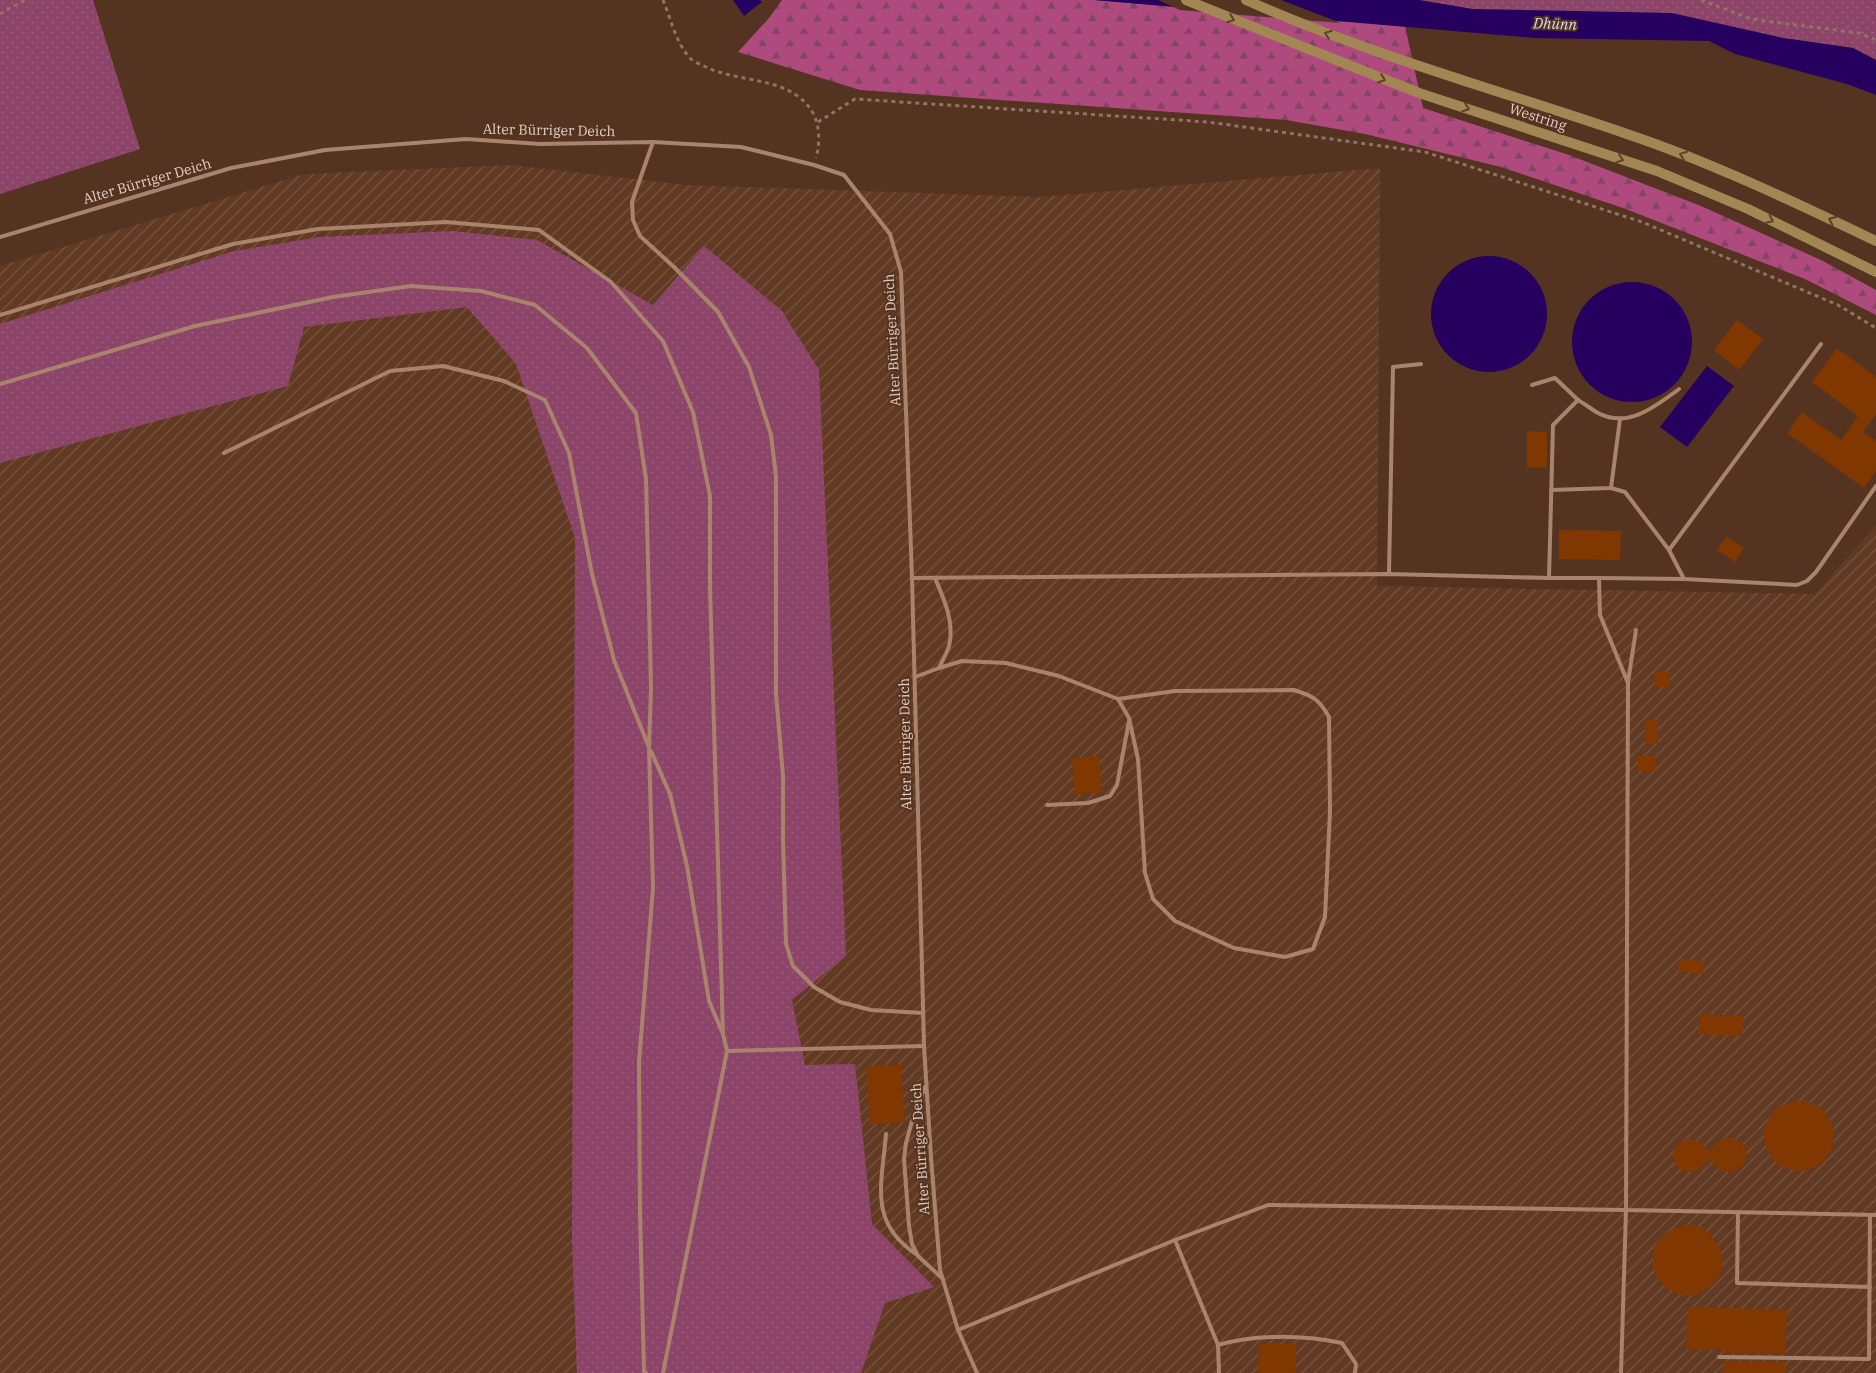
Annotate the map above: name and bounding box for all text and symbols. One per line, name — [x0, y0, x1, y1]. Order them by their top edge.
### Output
one-way arrow — [1226, 13, 1235, 23]
water label: Dhünn — [1532, 13, 1578, 34]
one-way arrow — [1324, 30, 1333, 40]
one-way arrow — [1377, 72, 1386, 83]
street label: Westring — [1507, 99, 1569, 135]
one-way arrow — [1461, 103, 1469, 113]
street label: Alter Bürriger Deich — [483, 120, 616, 140]
one-way arrow — [1679, 151, 1688, 162]
one-way arrow — [1615, 153, 1624, 163]
street label: Alter Bürriger Deich — [81, 154, 213, 208]
one-way arrow — [1765, 214, 1774, 224]
one-way arrow — [1828, 216, 1837, 227]
street label: Alter Bürriger Deich — [880, 273, 904, 407]
street label: Alter Bürriger Deich — [895, 677, 915, 810]
street label: Alter Bürriger Deich — [906, 1082, 934, 1216]

